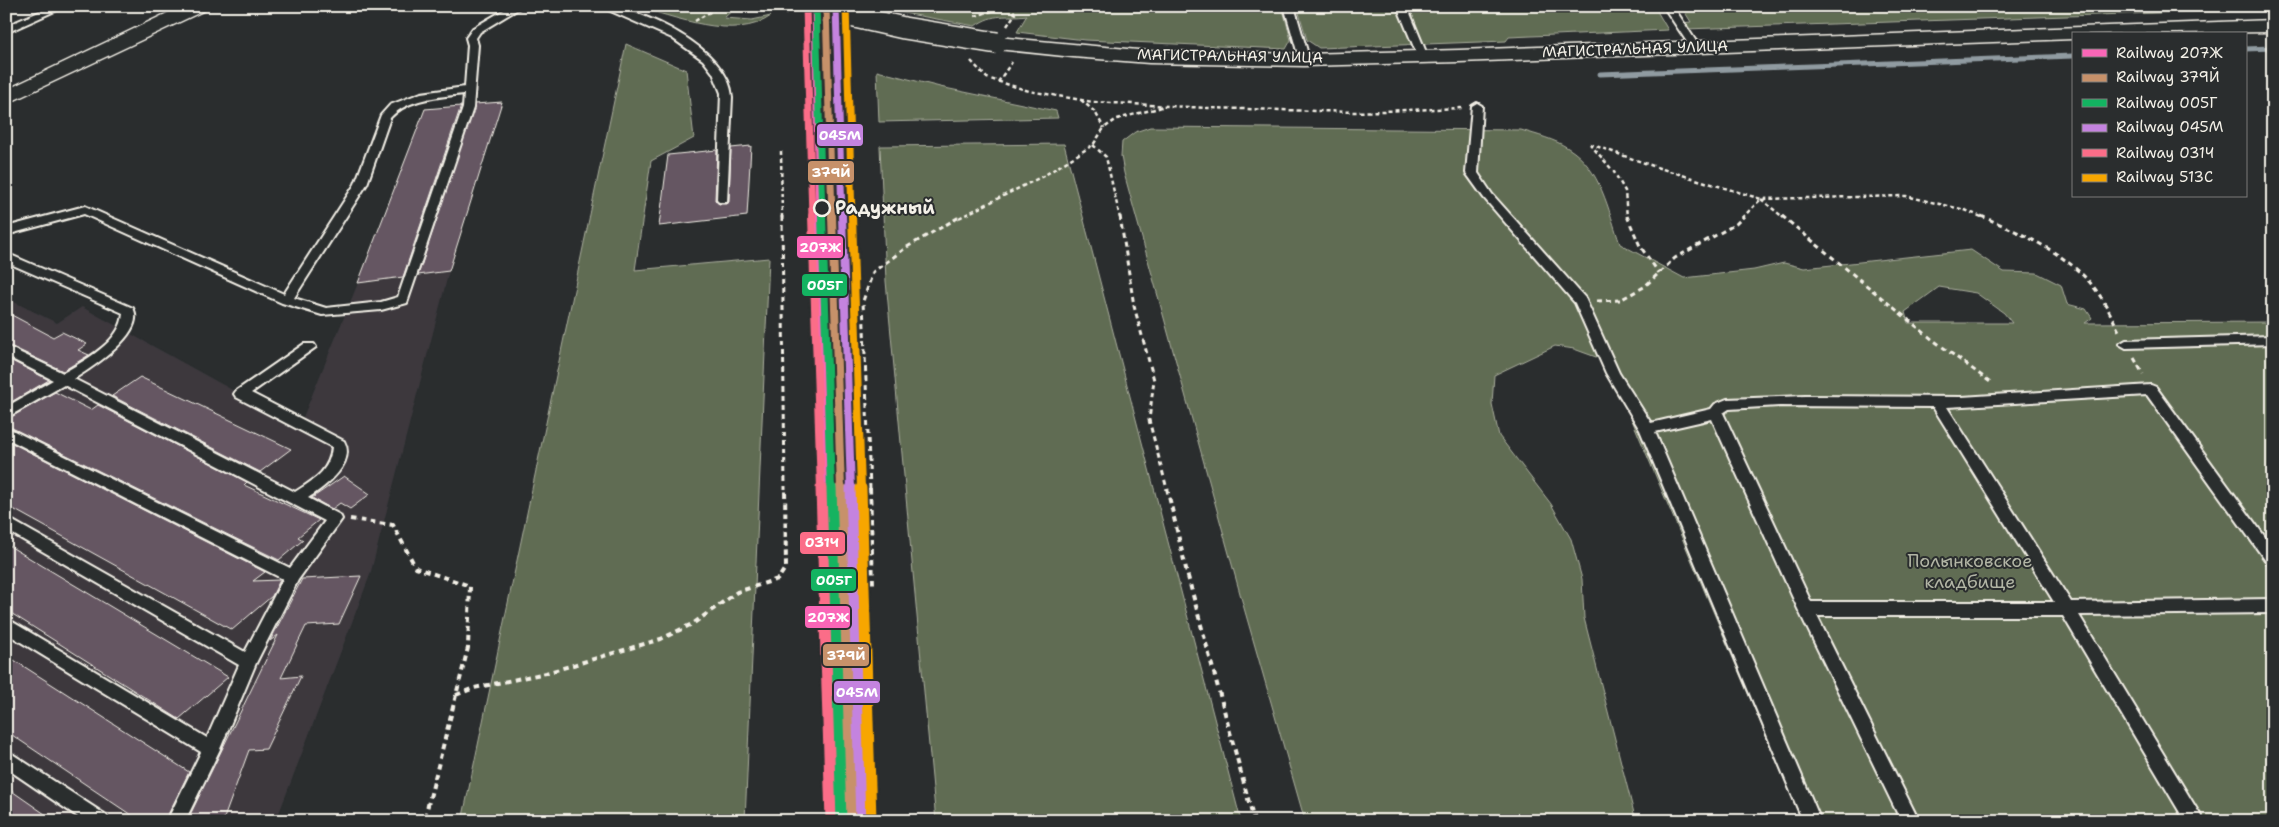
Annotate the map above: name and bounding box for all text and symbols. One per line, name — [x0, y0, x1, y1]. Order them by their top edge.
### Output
legend — [2072, 32, 2246, 198]
street label: МАГИСТРАЛЬНАЯ УЛИЦА — [1542, 36, 1728, 62]
text: Railway 207Ж — [2116, 43, 2224, 63]
street label: МАГИСТРАЛЬНАЯ УЛИЦА — [1137, 44, 1323, 68]
text: Railway 379Й — [2116, 66, 2220, 87]
text: Railway 005Г — [2116, 93, 2217, 113]
text: Railway 045М — [2116, 117, 2224, 137]
line badge: 045М — [816, 123, 864, 147]
text: 045М — [819, 126, 861, 144]
text: Railway 031Ч — [2116, 143, 2214, 163]
line badge: 379Й — [807, 160, 855, 184]
text: 379Й — [812, 163, 850, 181]
text: Railway 513С — [2116, 167, 2213, 187]
place label: Радужный — [835, 196, 935, 220]
marker: Радужный — [813, 199, 831, 217]
line badge: 207Ж — [796, 235, 844, 259]
text: 207Ж — [799, 238, 841, 256]
line badge: 005Г — [801, 273, 848, 297]
text: 005Г — [807, 276, 844, 294]
line badge: 031Ч — [799, 531, 846, 555]
text: 031Ч — [805, 533, 839, 551]
park label: Полынковское кладбище — [1908, 549, 2032, 594]
line badge: 005Г — [810, 568, 857, 592]
text: 005Г — [816, 571, 853, 589]
line badge: 207Ж — [804, 605, 851, 629]
text: 207Ж — [807, 608, 849, 626]
line badge: 379Й — [822, 643, 870, 667]
text: 379Й — [827, 646, 865, 664]
line badge: 045М — [833, 680, 881, 704]
text: 045М — [836, 683, 878, 701]

